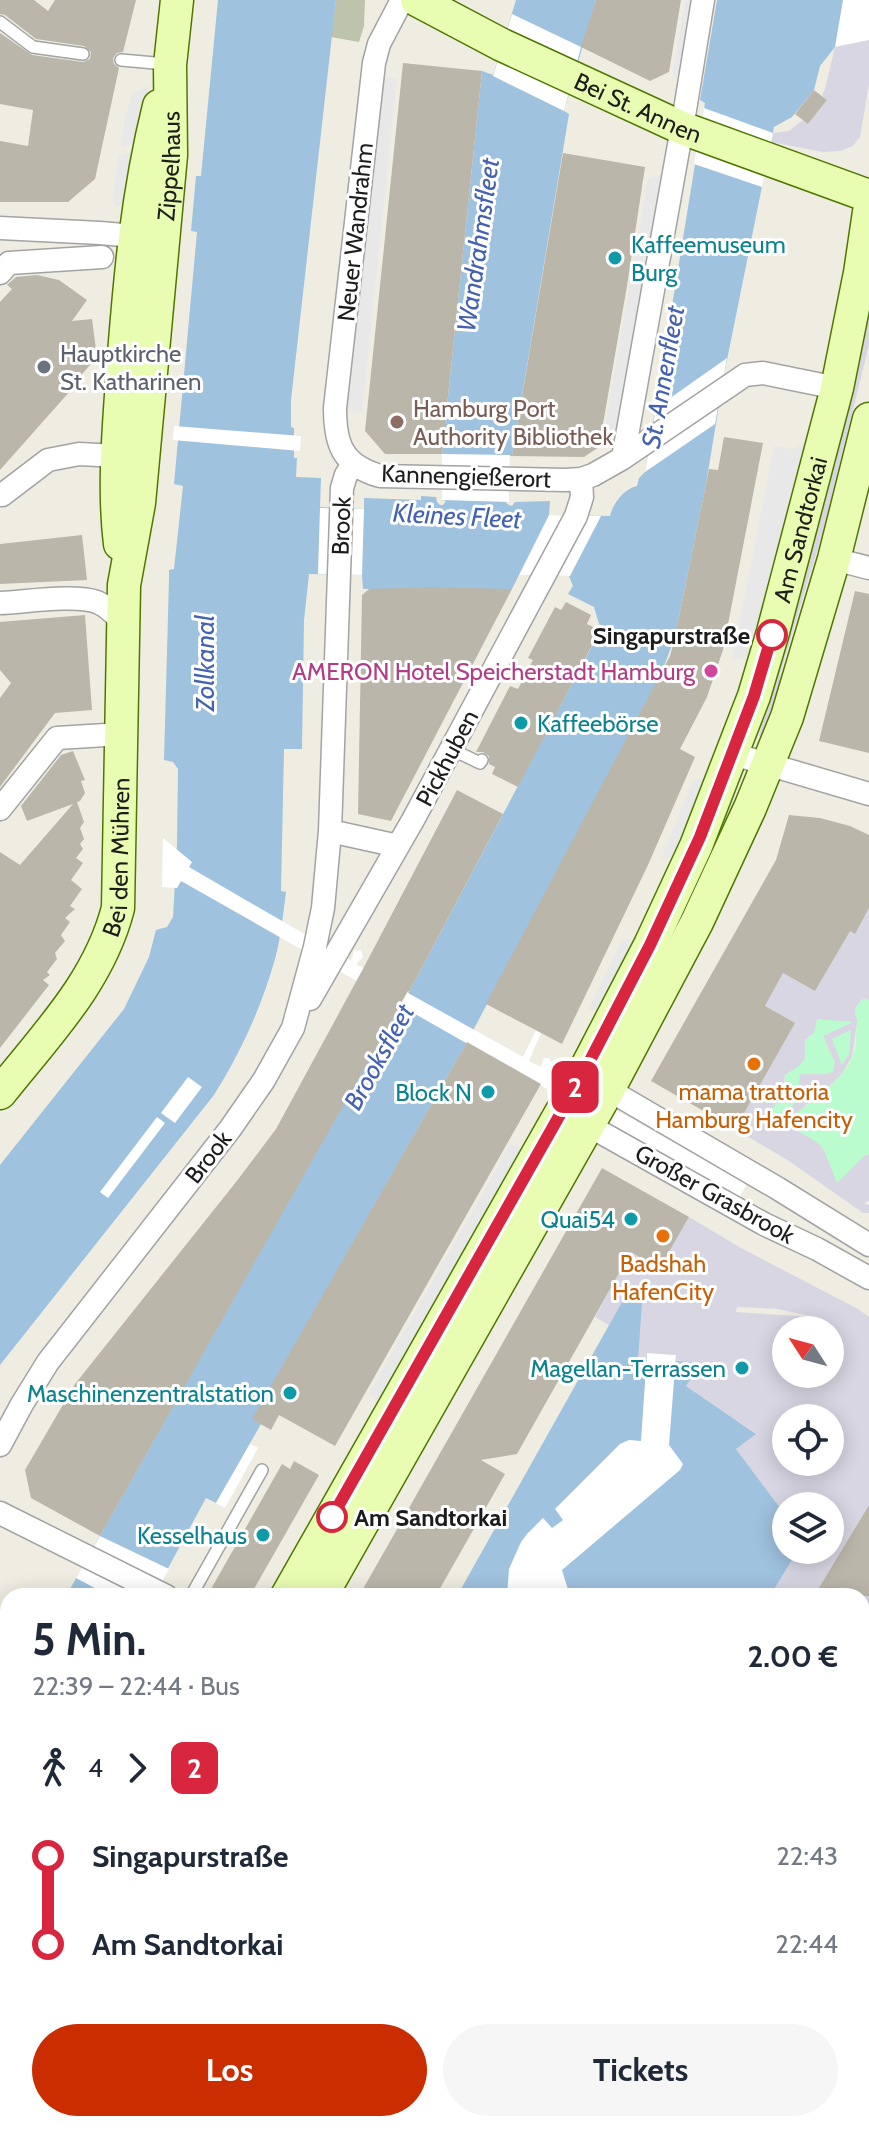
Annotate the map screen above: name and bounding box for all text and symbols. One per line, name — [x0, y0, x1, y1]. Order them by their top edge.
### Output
street label: Bei St. Annen — [570, 66, 706, 148]
street label: Zippelhaus — [151, 111, 186, 222]
street label: Neuer Wandrahm — [331, 141, 379, 323]
water label: Wandrahmsfleet — [450, 155, 506, 334]
place label: Kaffeemuseum Burg — [631, 230, 786, 287]
marker: Kaffeemuseum Burg — [606, 249, 624, 267]
water label: St. Annenfleet — [635, 302, 691, 451]
place label: Hauptkirche St. Katharinen — [60, 339, 201, 396]
marker: Hauptkirche St. Katharinen — [35, 358, 53, 376]
place label: Hamburg Port Authority Bibliothek — [413, 394, 613, 451]
marker: Hamburg Port Authority Bibliothek — [388, 413, 406, 431]
street label: Am Sandtorkai — [767, 454, 833, 606]
street label: Kannengießerort — [381, 459, 551, 493]
street label: Brook — [325, 496, 357, 556]
water label: Kleines Fleet — [392, 497, 523, 535]
water label: Zollkanal — [189, 615, 221, 713]
marker: Singapurstraße — [757, 620, 787, 650]
place label: Singapurstraße — [593, 621, 750, 650]
place label: AMERON Hotel Speicherstadt Hamburg — [292, 657, 696, 686]
marker: AMERON Hotel Speicherstadt Hamburg — [702, 662, 720, 680]
street label: Pickhuben — [410, 705, 484, 811]
place label: Kaffeebörse — [537, 709, 659, 738]
marker: Kaffeebörse — [512, 714, 530, 732]
street label: Bei den Mühren — [96, 777, 135, 941]
water label: Brooksfleet — [337, 998, 422, 1115]
marker: mama trattoria Hamburg Hafencity — [745, 1055, 763, 1073]
line badge: 2 — [549, 1061, 601, 1113]
text: 2 — [568, 1070, 582, 1104]
place label: mama trattoria Hamburg Hafencity — [655, 1077, 853, 1134]
place label: Block N — [395, 1078, 472, 1107]
marker: Block N — [479, 1083, 497, 1101]
street label: Brook — [179, 1125, 238, 1189]
street label: Großer Grasbrook — [630, 1138, 800, 1250]
place label: Quai54 — [541, 1205, 615, 1234]
marker: Quai54 — [622, 1210, 640, 1228]
marker: Badshah HafenCity — [654, 1227, 672, 1245]
place label: Badshah HafenCity — [612, 1249, 714, 1306]
north arrow — [772, 1316, 844, 1388]
map controls — [772, 1316, 844, 1564]
place label: Magellan-Terrassen — [530, 1354, 726, 1383]
marker: Magellan-Terrassen — [733, 1359, 751, 1377]
place label: Maschinenzentralstation — [27, 1379, 274, 1408]
marker: Maschinenzentralstation — [281, 1384, 299, 1402]
button: locate — [772, 1404, 844, 1476]
button: layers — [772, 1492, 844, 1564]
marker: Am Sandtorkai — [317, 1502, 347, 1532]
place label: Am Sandtorkai — [354, 1503, 507, 1532]
place label: Kesselhaus — [137, 1521, 247, 1550]
marker: Kesselhaus — [254, 1526, 272, 1544]
text: 5 Min. — [32, 1613, 146, 1666]
text: 2.00 € — [747, 1638, 838, 1675]
text: 22:39 – 22:44 · Bus — [32, 1670, 240, 1702]
icon: walk — [32, 1746, 76, 1790]
icon: forward — [115, 1746, 159, 1790]
text: 2 — [187, 1751, 202, 1785]
text: 4 — [88, 1752, 103, 1784]
text: Singapurstraße — [92, 1838, 288, 1875]
text: 22:43 — [776, 1840, 838, 1872]
text: Am Sandtorkai — [92, 1926, 283, 1963]
text: 22:44 — [775, 1928, 838, 1960]
button: Los — [32, 2024, 427, 2116]
button: Tickets — [443, 2024, 838, 2116]

